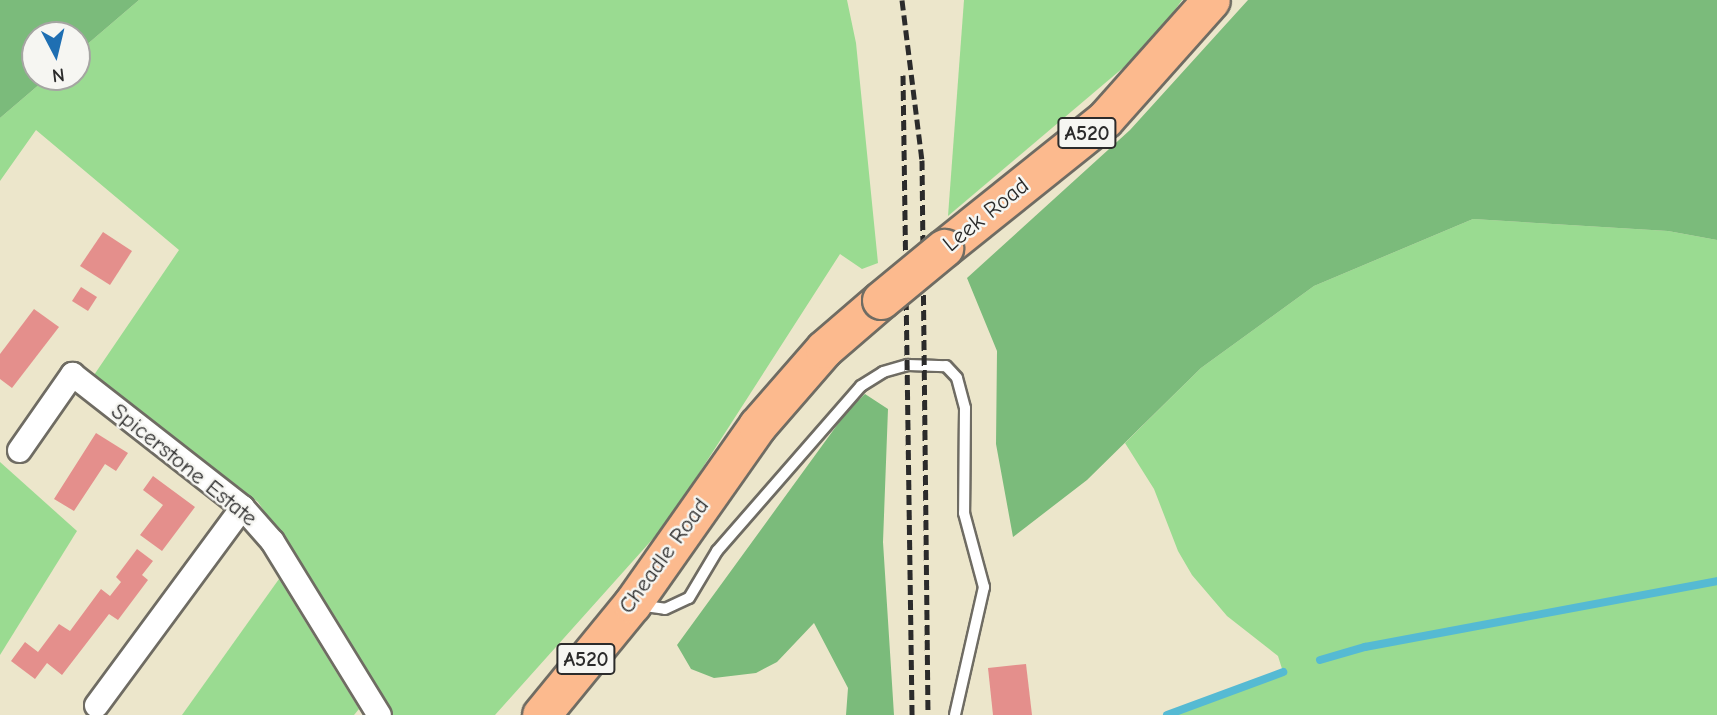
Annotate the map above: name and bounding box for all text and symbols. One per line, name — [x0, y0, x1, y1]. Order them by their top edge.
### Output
north arrow — [21, 21, 91, 91]
text: N — [51, 63, 66, 87]
road number: A520 — [1057, 116, 1117, 150]
street label: Leek Road — [937, 172, 1035, 258]
street label: Spicerstone Estate — [105, 398, 263, 532]
street label: Cheadle Road — [613, 493, 715, 619]
road number: A520 — [556, 642, 616, 676]

